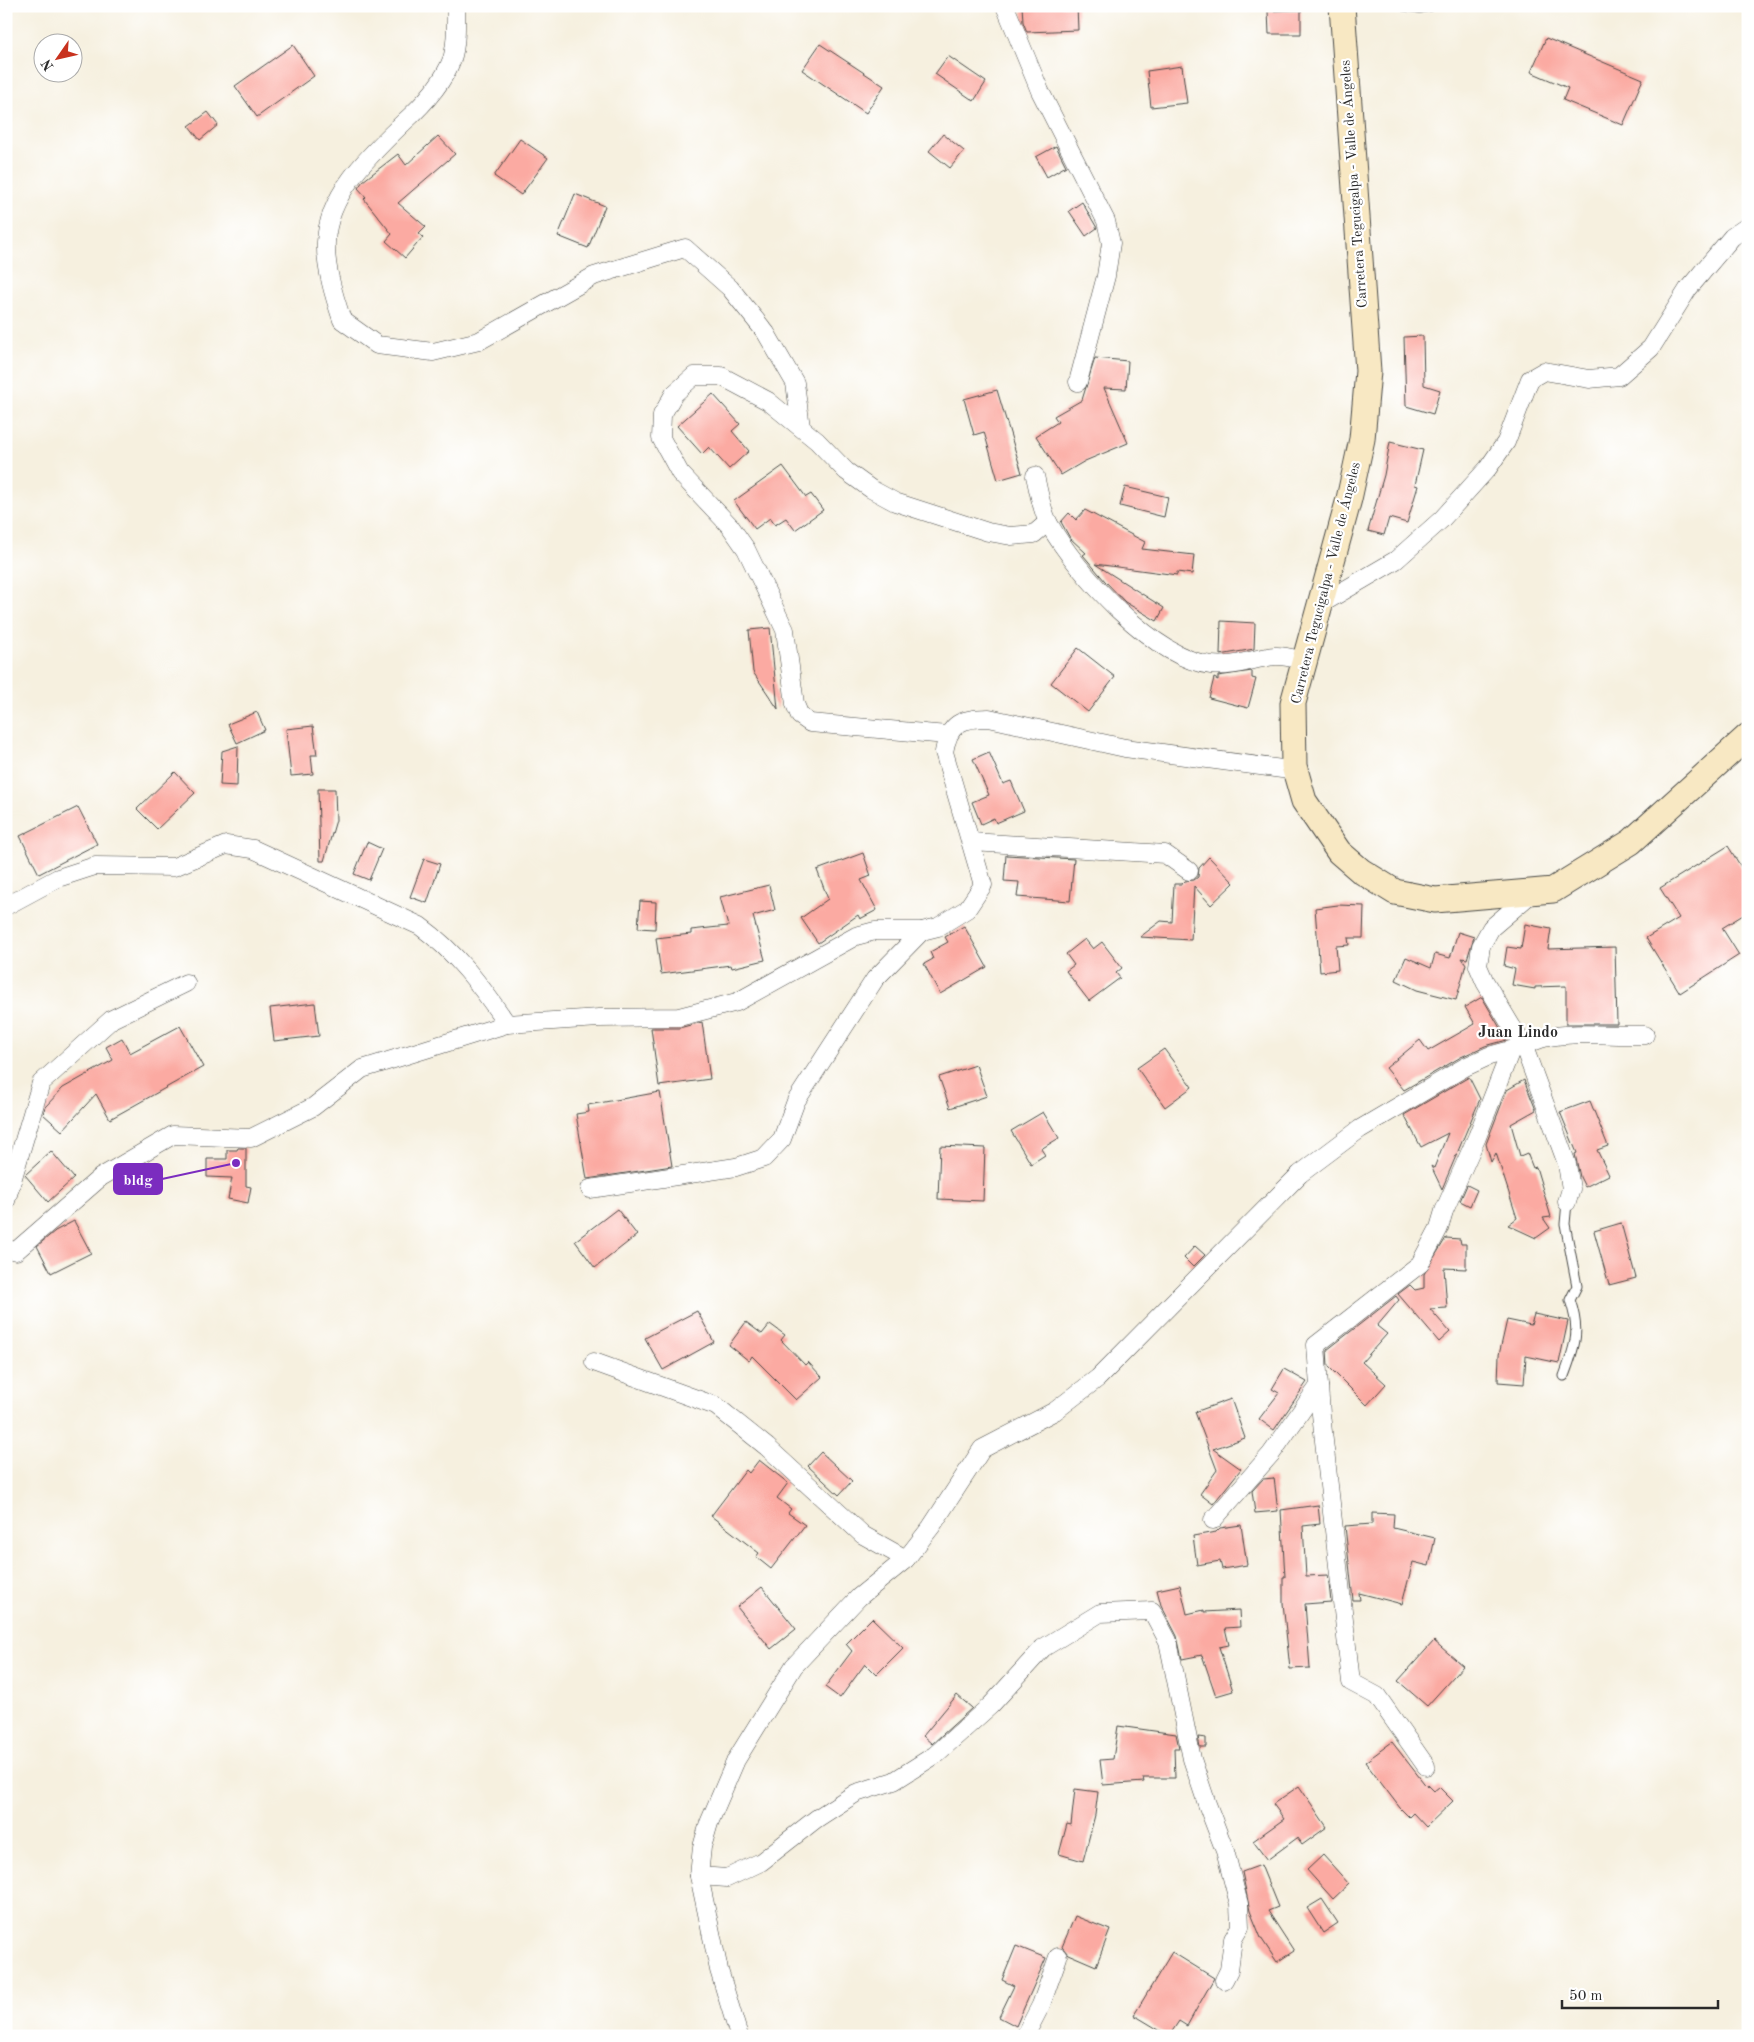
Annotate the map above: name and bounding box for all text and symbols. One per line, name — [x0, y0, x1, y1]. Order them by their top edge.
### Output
north arrow — [32, 32, 82, 82]
text: N — [39, 56, 57, 73]
street label: Carretera Tegucigalpa - Valle de Ángeles — [1335, 59, 1370, 309]
street label: Carretera Tegucigalpa - Valle de Ángeles — [1286, 460, 1363, 705]
district label: Juan Lindo — [1478, 1025, 1558, 1041]
callout: bldg — [114, 1164, 162, 1194]
text: bldg — [124, 1174, 153, 1189]
scale bar — [1562, 1977, 1718, 2009]
text: 50 m — [1569, 1989, 1603, 2004]

